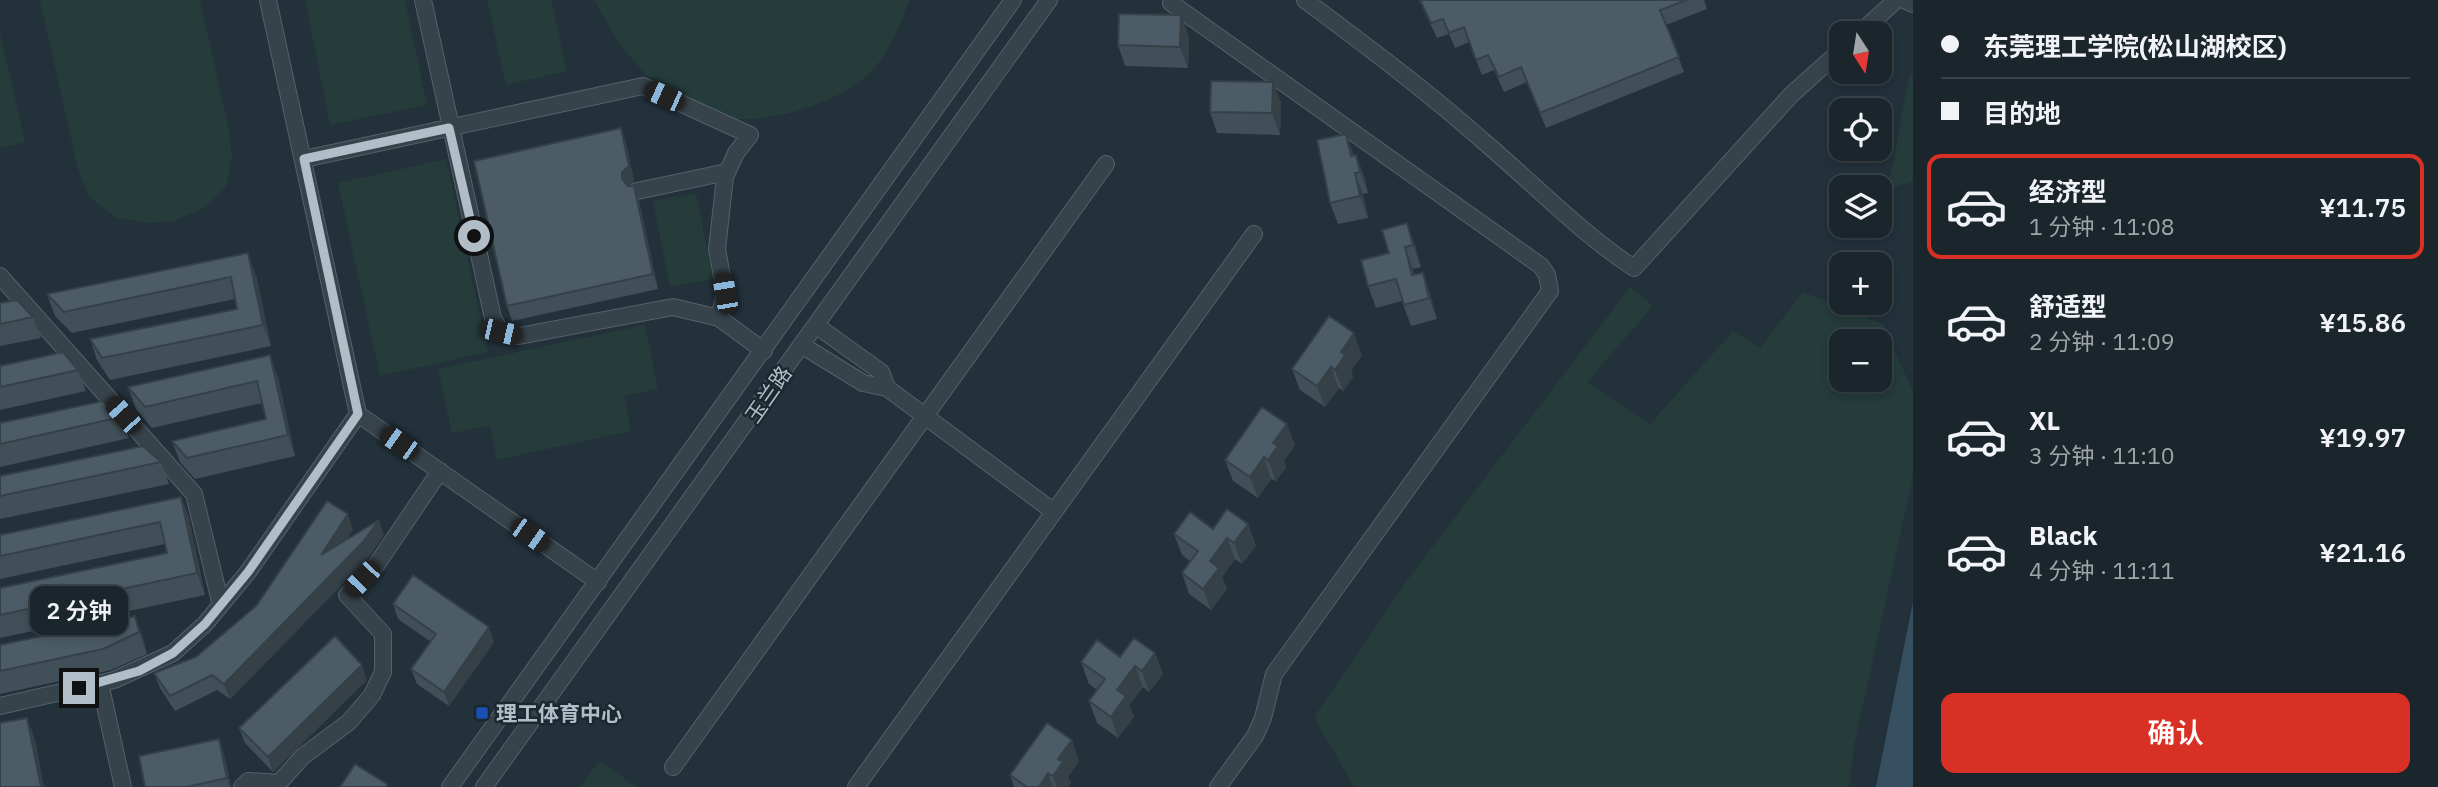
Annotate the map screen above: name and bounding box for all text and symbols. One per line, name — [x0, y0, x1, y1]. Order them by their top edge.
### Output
north arrow — [1829, 21, 1892, 84]
map controls — [1829, 21, 1892, 392]
text: 东莞理工学院(松山湖校区) — [1983, 29, 2287, 63]
car — [641, 78, 688, 114]
text: 目的地 — [1983, 96, 2061, 130]
button: locate — [1829, 98, 1892, 161]
text: 经济型 — [2029, 174, 2107, 208]
button: layers — [1829, 175, 1892, 238]
icon: car — [1945, 175, 2008, 238]
text: ¥11.75 — [2319, 190, 2406, 224]
text: 1 分钟 · 11:08 — [2029, 211, 2175, 241]
route start — [458, 220, 490, 252]
button: + — [1829, 252, 1892, 315]
car — [712, 270, 739, 316]
text: 舒适型 — [2029, 289, 2107, 323]
icon: car — [1945, 290, 2008, 353]
text: ¥15.86 — [2319, 305, 2406, 339]
car — [479, 317, 524, 347]
text: 2 分钟 · 11:09 — [2029, 326, 2175, 356]
button: − — [1829, 329, 1892, 392]
street label: 玉兰路 — [738, 360, 798, 428]
car — [102, 392, 145, 438]
text: XL — [2029, 403, 2060, 437]
icon: car — [1945, 405, 2008, 468]
text: ¥19.97 — [2319, 420, 2406, 454]
car — [376, 422, 423, 464]
text: 3 分钟 · 11:10 — [2029, 440, 2175, 470]
car — [507, 514, 554, 556]
text: Black — [2029, 518, 2097, 552]
icon: car — [1945, 520, 2008, 583]
text: ¥21.16 — [2319, 535, 2406, 569]
text: 4 分钟 · 11:11 — [2029, 555, 2175, 585]
car — [340, 557, 385, 601]
callout: 2 分钟 — [30, 586, 128, 636]
text: 2 分钟 — [46, 595, 112, 625]
route end — [63, 672, 95, 704]
button: 确认 — [1941, 693, 2410, 773]
place label: 理工体育中心 — [496, 699, 622, 727]
marker: 理工体育中心 — [474, 705, 490, 721]

